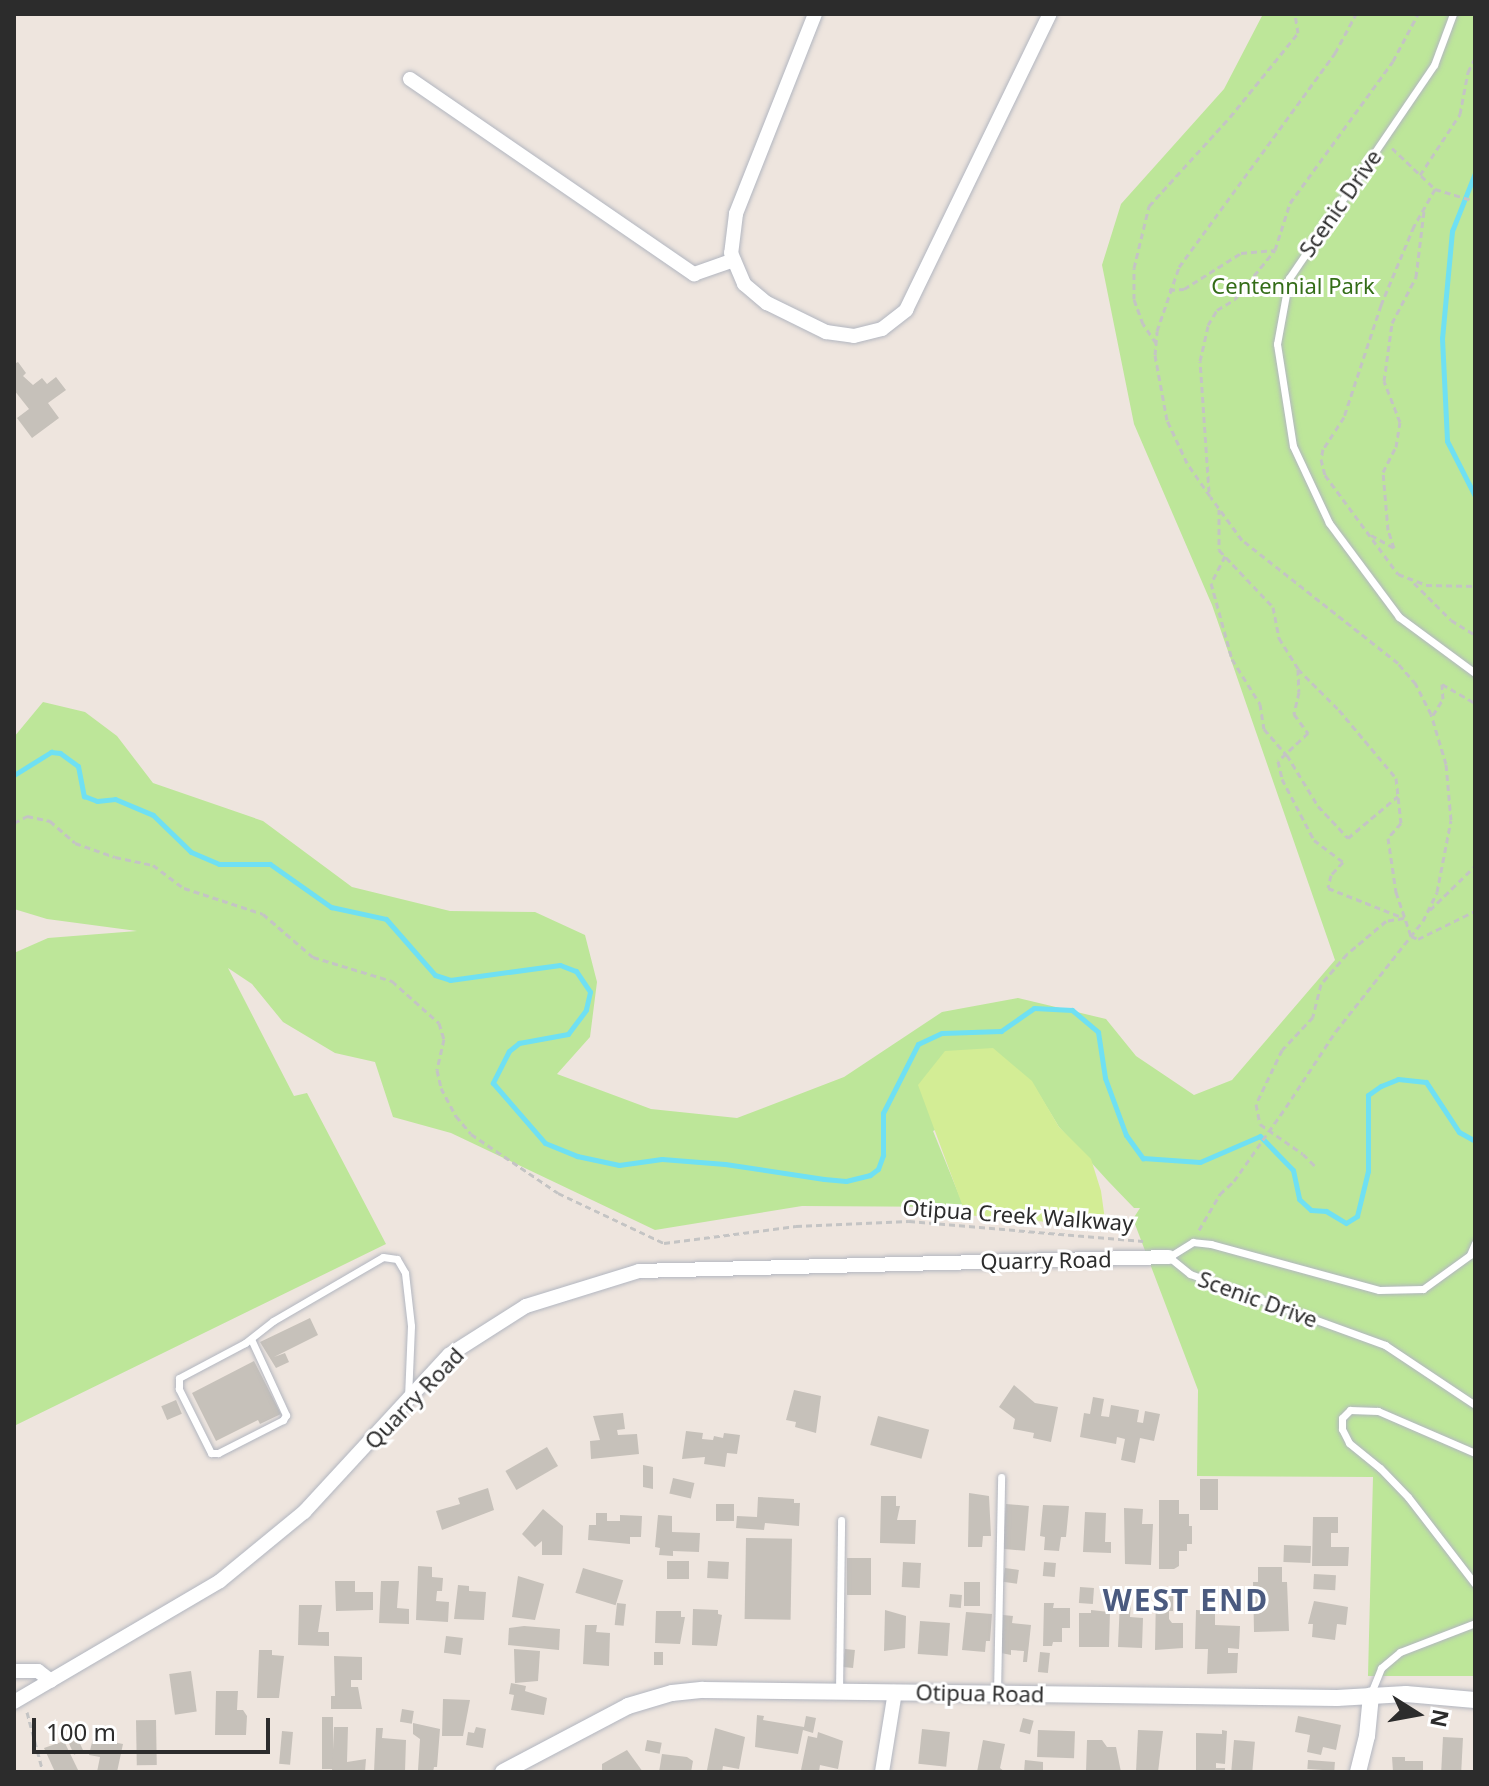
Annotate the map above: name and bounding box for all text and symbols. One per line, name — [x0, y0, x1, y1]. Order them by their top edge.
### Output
street label: Scenic Drive — [1293, 144, 1387, 262]
park label: Centennial Park — [1211, 273, 1375, 299]
street label: Otipua Creek Walkway — [902, 1194, 1134, 1236]
street label: Quarry Road — [980, 1246, 1112, 1274]
street label: Scenic Drive — [1195, 1265, 1321, 1333]
street label: Quarry Road — [359, 1342, 469, 1454]
district label: WEST END — [1103, 1582, 1269, 1618]
north arrow — [1377, 1674, 1457, 1754]
street label: Otipua Road — [915, 1679, 1045, 1707]
scale bar — [36, 1702, 274, 1752]
text: N — [1424, 1707, 1457, 1730]
text: 100 m — [46, 1715, 116, 1748]

